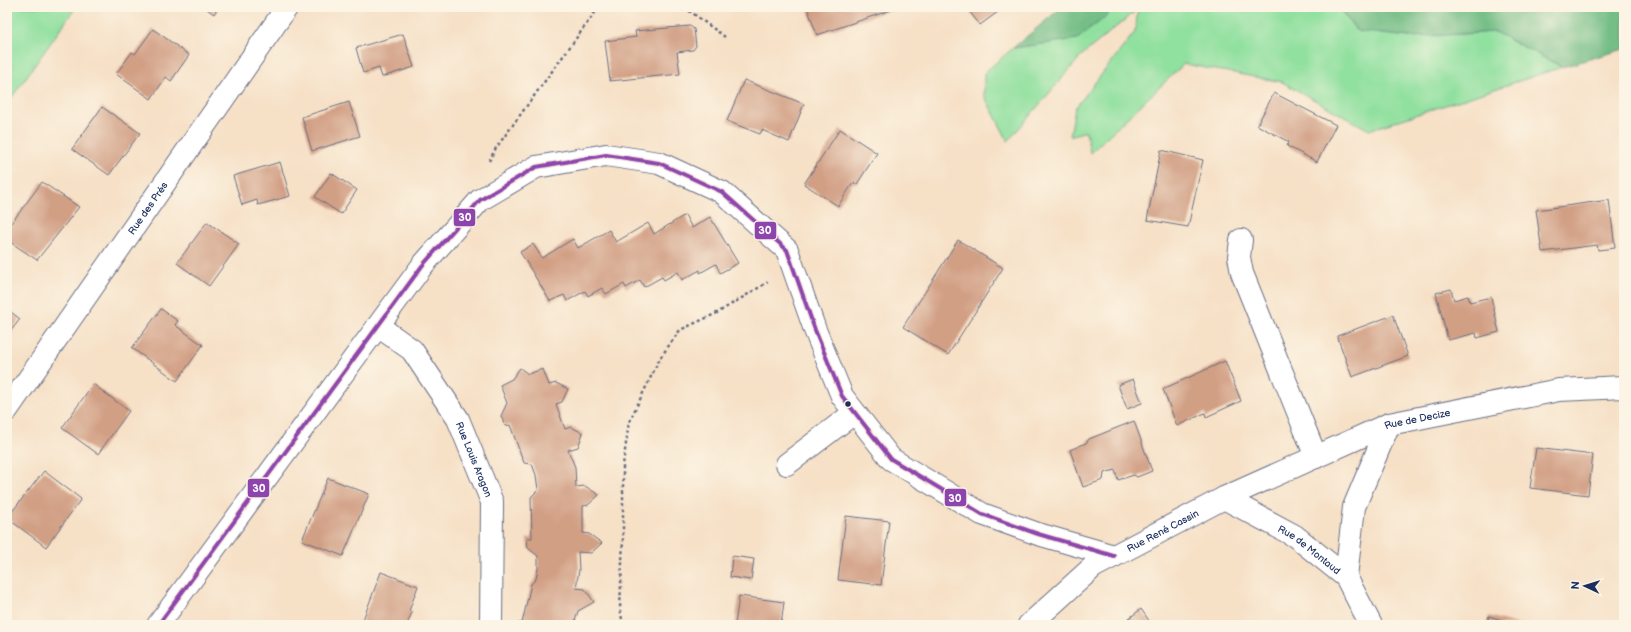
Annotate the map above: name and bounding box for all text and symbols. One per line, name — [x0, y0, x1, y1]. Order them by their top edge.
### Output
street label: Rue des Prés — [126, 180, 171, 237]
line badge: 30 — [453, 208, 476, 227]
text: 30 — [458, 211, 472, 224]
line badge: 30 — [754, 221, 777, 240]
text: 30 — [758, 224, 772, 237]
unlabelled marker — [843, 399, 853, 409]
street label: Rue de Decize — [1383, 407, 1451, 432]
street label: Rue Louis Aragon — [453, 420, 494, 499]
line badge: 30 — [247, 478, 270, 498]
text: 30 — [252, 482, 266, 495]
line badge: 30 — [944, 488, 967, 507]
text: 30 — [948, 492, 962, 505]
street label: Rue René Cassin — [1125, 507, 1201, 555]
street label: Rue de Montaud — [1276, 523, 1343, 577]
north arrow — [1565, 566, 1605, 606]
text: N — [1569, 581, 1582, 590]

